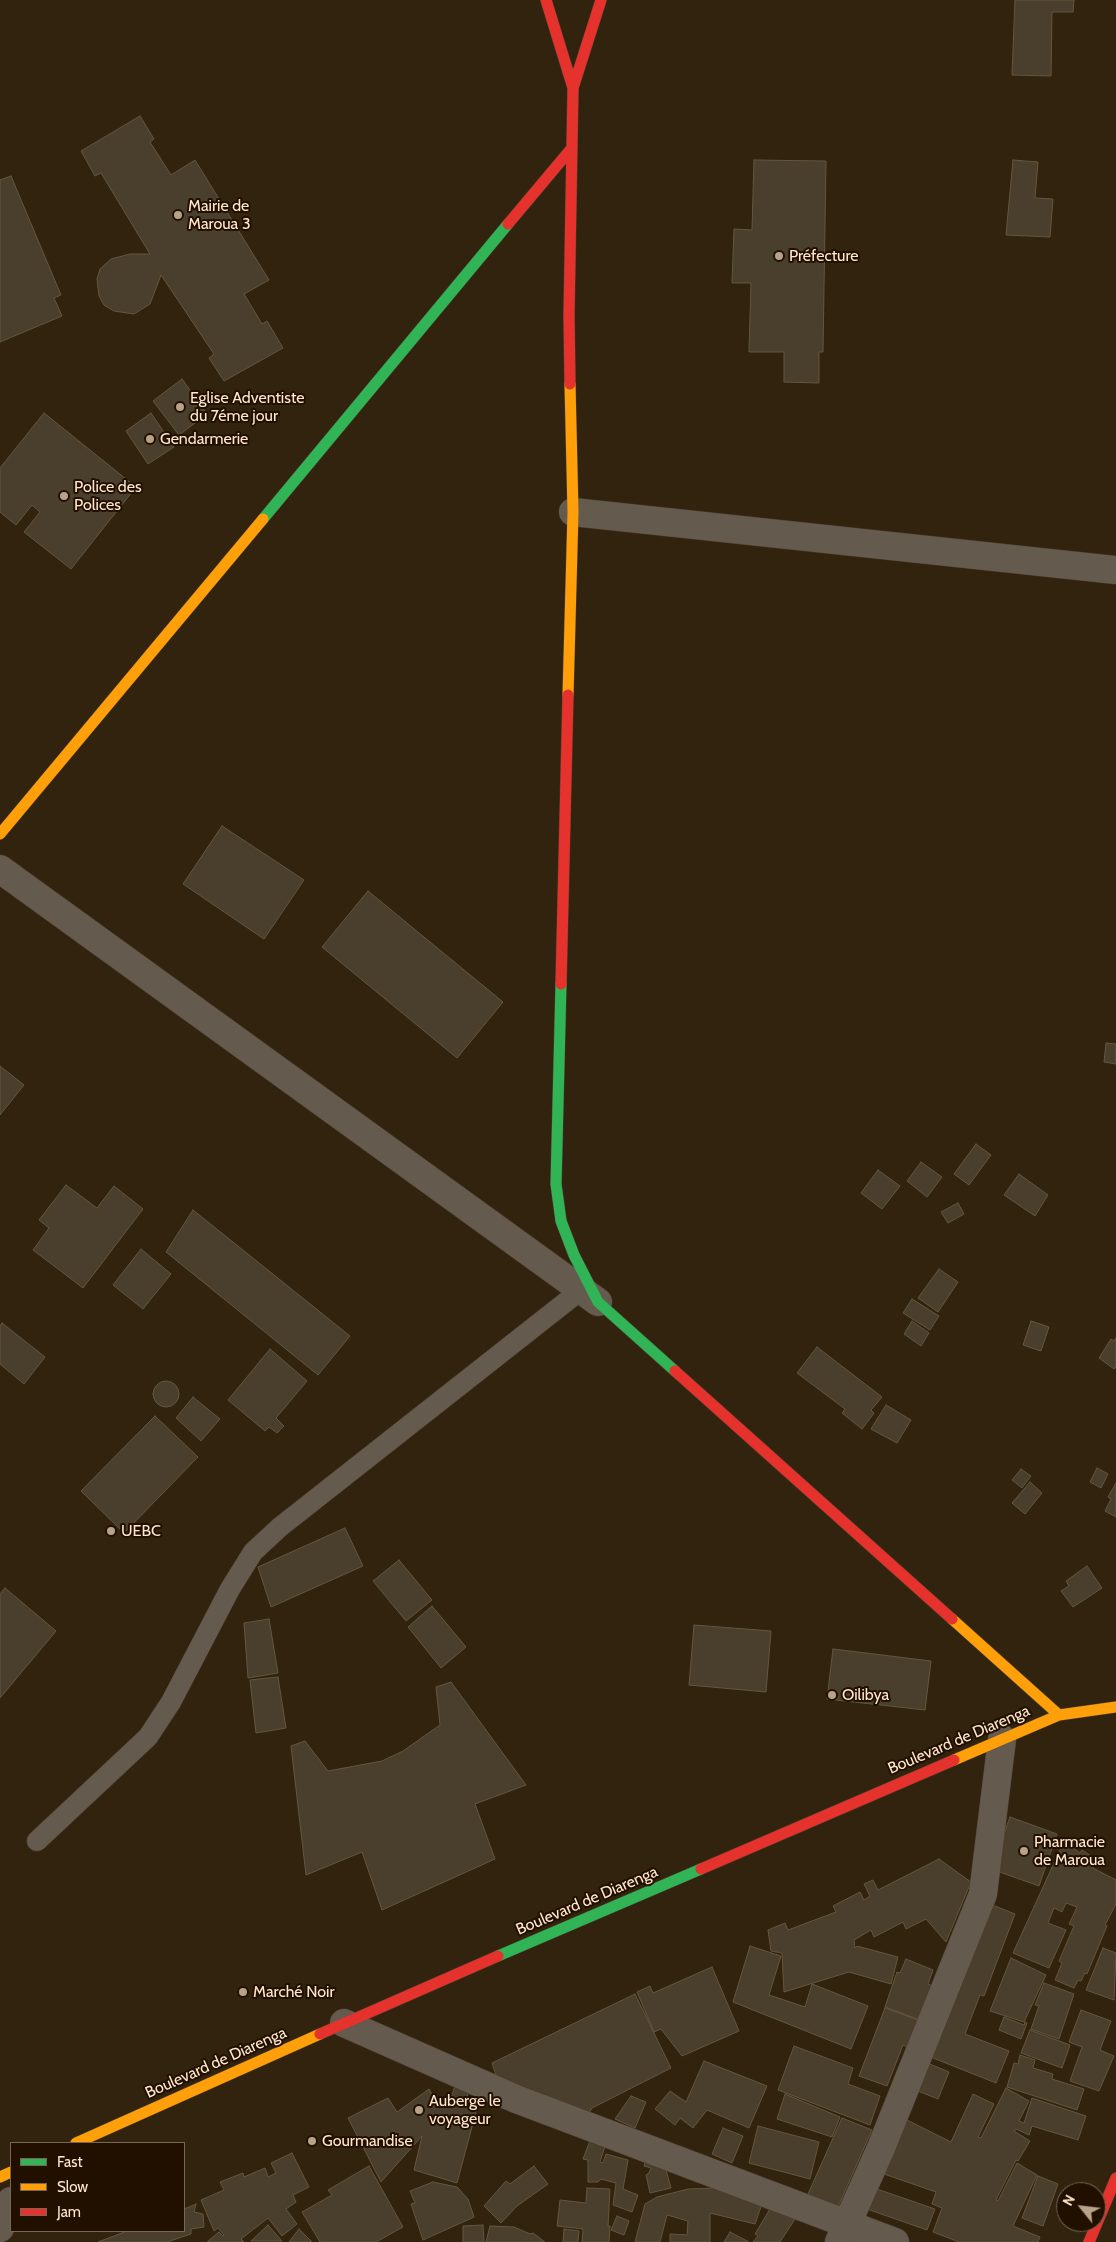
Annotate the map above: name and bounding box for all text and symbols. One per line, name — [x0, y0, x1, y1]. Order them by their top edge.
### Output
place label: Mairie de Maroua 3 — [188, 196, 251, 234]
marker: Mairie de Maroua 3 — [172, 209, 184, 221]
place label: Préfecture — [789, 246, 858, 266]
marker: Préfecture — [773, 250, 785, 262]
place label: Eglise Adventiste du 7éme jour — [190, 388, 304, 426]
marker: Eglise Adventiste du 7éme jour — [174, 401, 186, 413]
place label: Gendarmerie — [160, 429, 248, 449]
marker: Gendarmerie — [144, 433, 156, 445]
place label: Police des Polices — [74, 477, 142, 515]
marker: Police des Polices — [58, 490, 70, 502]
place label: UEBC — [121, 1521, 161, 1541]
marker: UEBC — [105, 1525, 117, 1537]
place label: Oilibya — [842, 1685, 889, 1705]
marker: Oilibya — [826, 1689, 838, 1701]
street label: Boulevard de Diarenga — [885, 1701, 1033, 1779]
place label: Pharmacie de Maroua — [1034, 1832, 1105, 1870]
marker: Pharmacie de Maroua — [1018, 1845, 1030, 1857]
street label: Boulevard de Diarenga — [513, 1862, 661, 1940]
place label: Marché Noir — [253, 1982, 334, 2002]
marker: Marché Noir — [237, 1986, 249, 1998]
street label: Boulevard de Diarenga — [143, 2023, 289, 2103]
place label: Auberge le voyageur — [429, 2091, 501, 2129]
marker: Auberge le voyageur — [413, 2104, 425, 2116]
place label: Gourmandise — [322, 2131, 413, 2151]
marker: Gourmandise — [306, 2135, 318, 2147]
legend — [10, 2142, 185, 2232]
text: Fast — [57, 2153, 82, 2171]
text: Slow — [57, 2178, 88, 2196]
north arrow — [1056, 2182, 1106, 2232]
text: N — [1058, 2192, 1079, 2209]
text: Jam — [57, 2203, 81, 2221]

